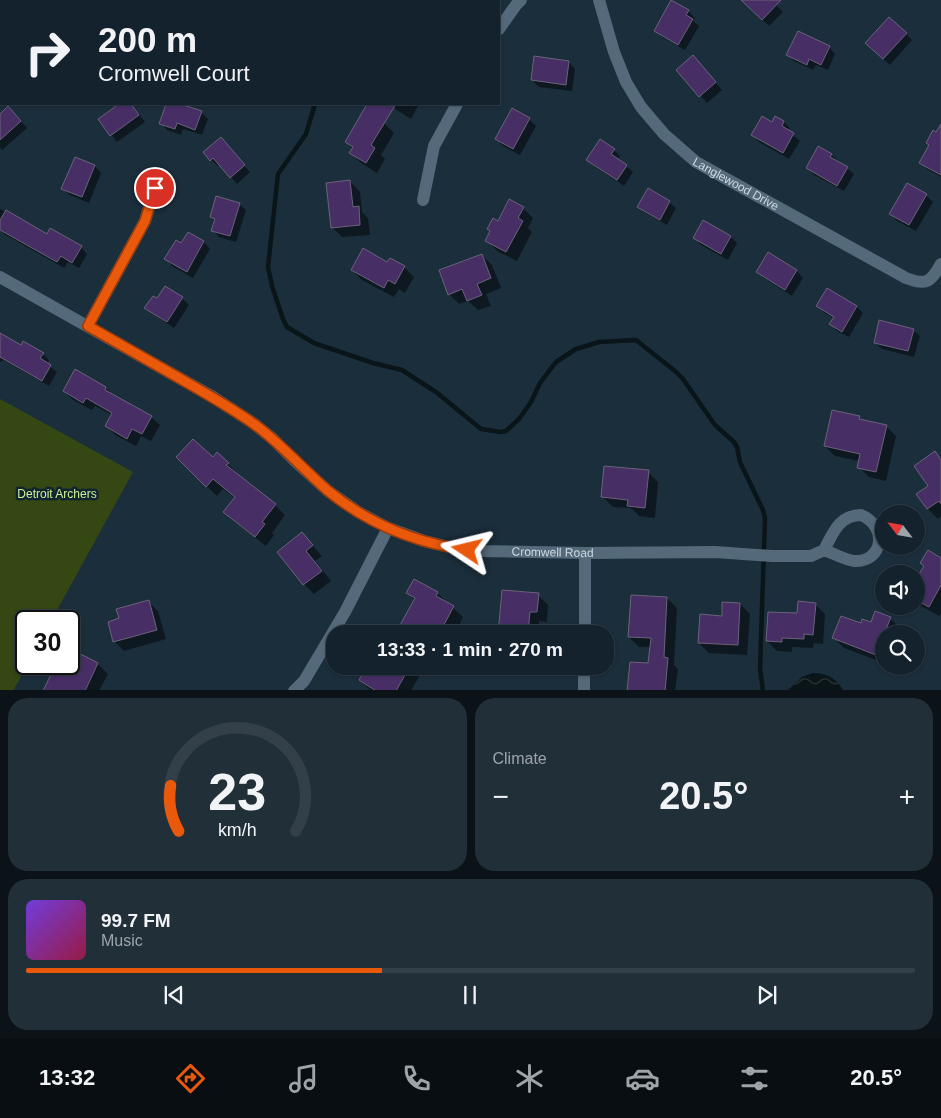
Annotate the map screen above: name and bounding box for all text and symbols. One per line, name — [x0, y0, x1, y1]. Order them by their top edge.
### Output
icon: right — [15, 20, 80, 85]
text: 200 m — [98, 20, 197, 59]
text: Cromwell Court — [98, 61, 250, 86]
street label: Langlewood Drive — [690, 155, 782, 214]
pin — [134, 167, 176, 209]
icon: arrive — [141, 174, 169, 202]
park label: Detroit Archers — [17, 487, 97, 501]
north arrow — [875, 505, 925, 555]
map controls — [875, 505, 925, 675]
position arrow — [440, 523, 492, 575]
street label: Cromwell Road — [511, 545, 594, 560]
button: sound — [875, 565, 925, 615]
speed limit sign: 30 — [15, 610, 80, 675]
button: search — [875, 625, 925, 675]
text: 13:33 · 1 min · 270 m — [377, 639, 563, 660]
text: Climate — [493, 750, 547, 767]
text: 23 — [208, 763, 266, 821]
text: 20.5° — [659, 775, 748, 817]
text: − — [493, 781, 509, 812]
text: + — [899, 781, 915, 812]
text: km/h — [218, 820, 257, 840]
text: 99.7 FM — [101, 910, 171, 931]
text: Music — [101, 932, 143, 949]
icon: previous — [160, 981, 188, 1009]
icon: pause — [456, 981, 484, 1009]
icon: next — [753, 981, 781, 1009]
icon: directions — [173, 1061, 208, 1096]
icon: music — [286, 1061, 321, 1096]
icon: phone — [399, 1061, 434, 1096]
icon: climate — [512, 1061, 547, 1096]
icon: car — [625, 1061, 660, 1096]
icon: filters — [737, 1061, 772, 1096]
text: 13:32 — [39, 1065, 95, 1090]
text: 20.5° — [850, 1065, 902, 1090]

